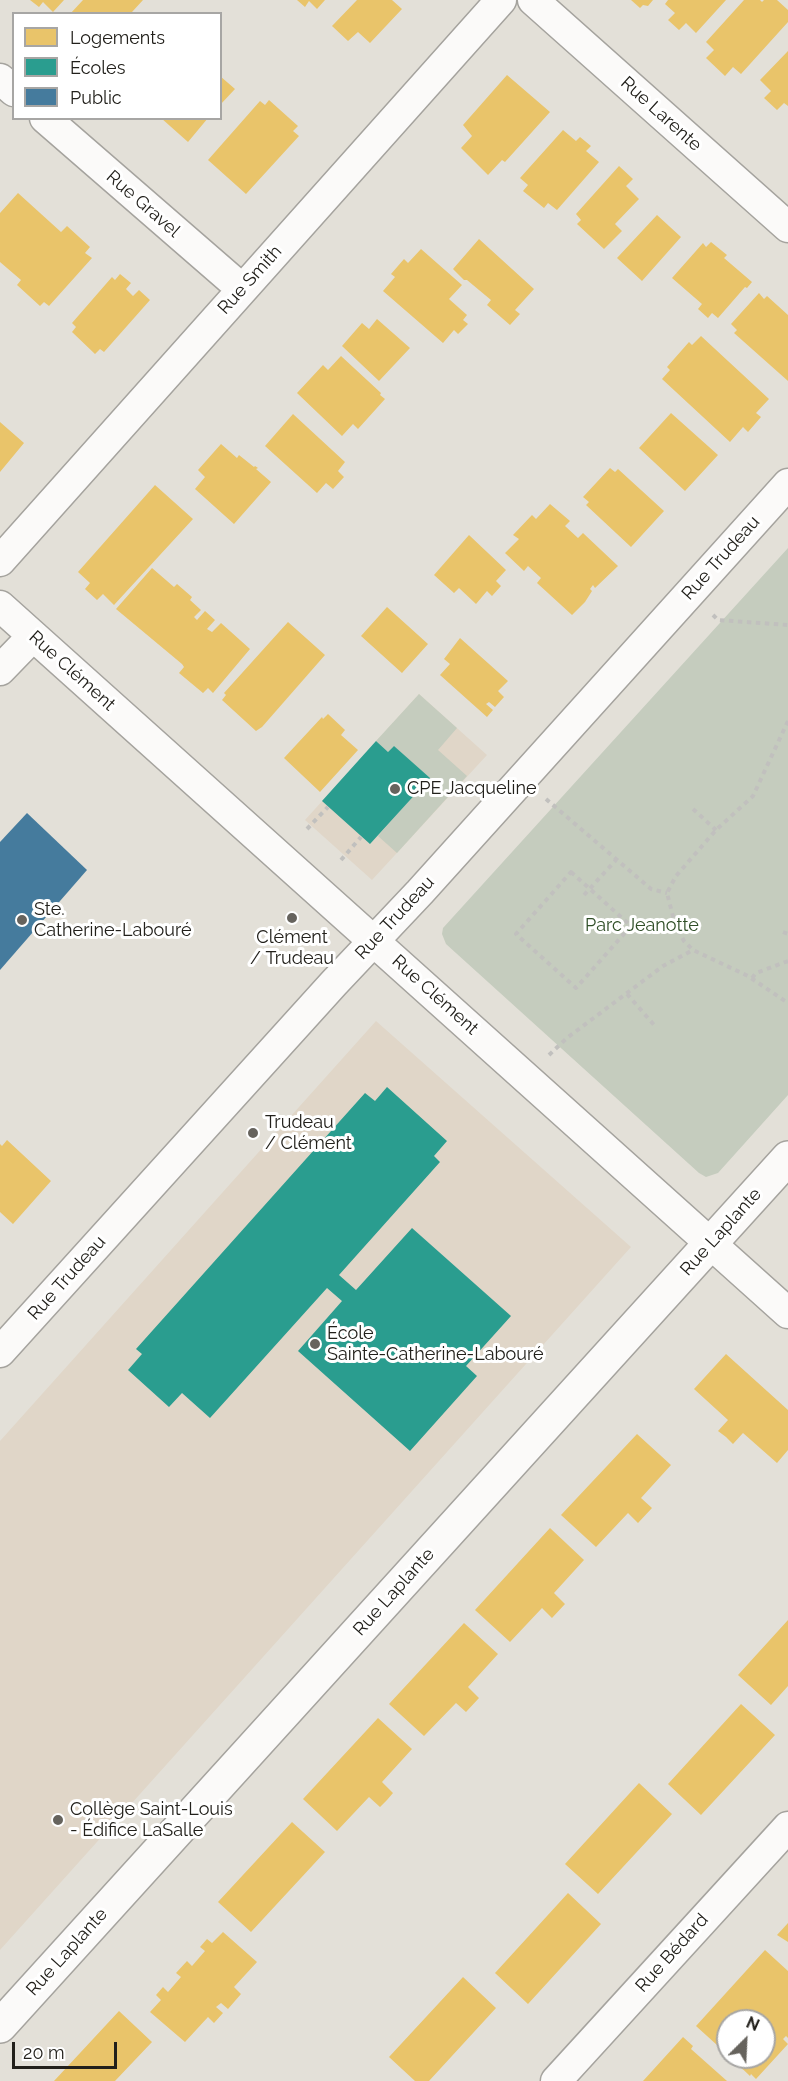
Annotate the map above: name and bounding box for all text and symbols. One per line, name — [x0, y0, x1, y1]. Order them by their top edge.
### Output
legend — [12, 12, 222, 120]
text: Logements — [70, 27, 165, 48]
text: Écoles — [70, 57, 125, 78]
street label: Rue Larente — [616, 72, 706, 156]
text: Public — [70, 87, 122, 108]
street label: Rue Gravel — [102, 166, 184, 242]
street label: Rue Smith — [213, 241, 287, 319]
street label: Rue Trudeau — [677, 511, 765, 605]
street label: Rue Clément — [24, 627, 120, 715]
place label: CPE Jacqueline — [407, 778, 536, 800]
marker: CPE Jacqueline — [388, 782, 402, 796]
street label: Rue Trudeau — [351, 872, 439, 964]
place label: Ste. Catherine-Labouré — [34, 899, 191, 942]
marker: Clément / Trudeau — [285, 911, 299, 925]
marker: Ste. Catherine-Labouré — [15, 913, 29, 927]
park label: Parc Jeanotte — [585, 915, 699, 937]
place label: Clément / Trudeau — [250, 927, 334, 970]
street label: Rue Clément — [387, 951, 483, 1039]
place label: Trudeau / Clément — [265, 1112, 352, 1154]
marker: Trudeau / Clément — [246, 1126, 260, 1140]
street label: Rue Laplante — [676, 1184, 766, 1280]
street label: Rue Trudeau — [23, 1231, 111, 1325]
place label: École Sainte-Catherine-Labouré — [327, 1323, 544, 1366]
marker: École Sainte-Catherine-Labouré — [308, 1337, 322, 1351]
street label: Rue Laplante — [349, 1544, 439, 1640]
place label: Collège Saint-Louis - Édifice LaSalle — [70, 1799, 233, 1842]
marker: Collège Saint-Louis - Édifice LaSalle — [51, 1813, 65, 1827]
street label: Rue Laplante — [22, 1904, 112, 2000]
street label: Rue Bédard — [631, 1909, 713, 1997]
north arrow — [716, 2009, 776, 2069]
text: N — [743, 2013, 762, 2035]
scale bar — [15, 2030, 120, 2068]
text: 20 m — [23, 2042, 65, 2063]

